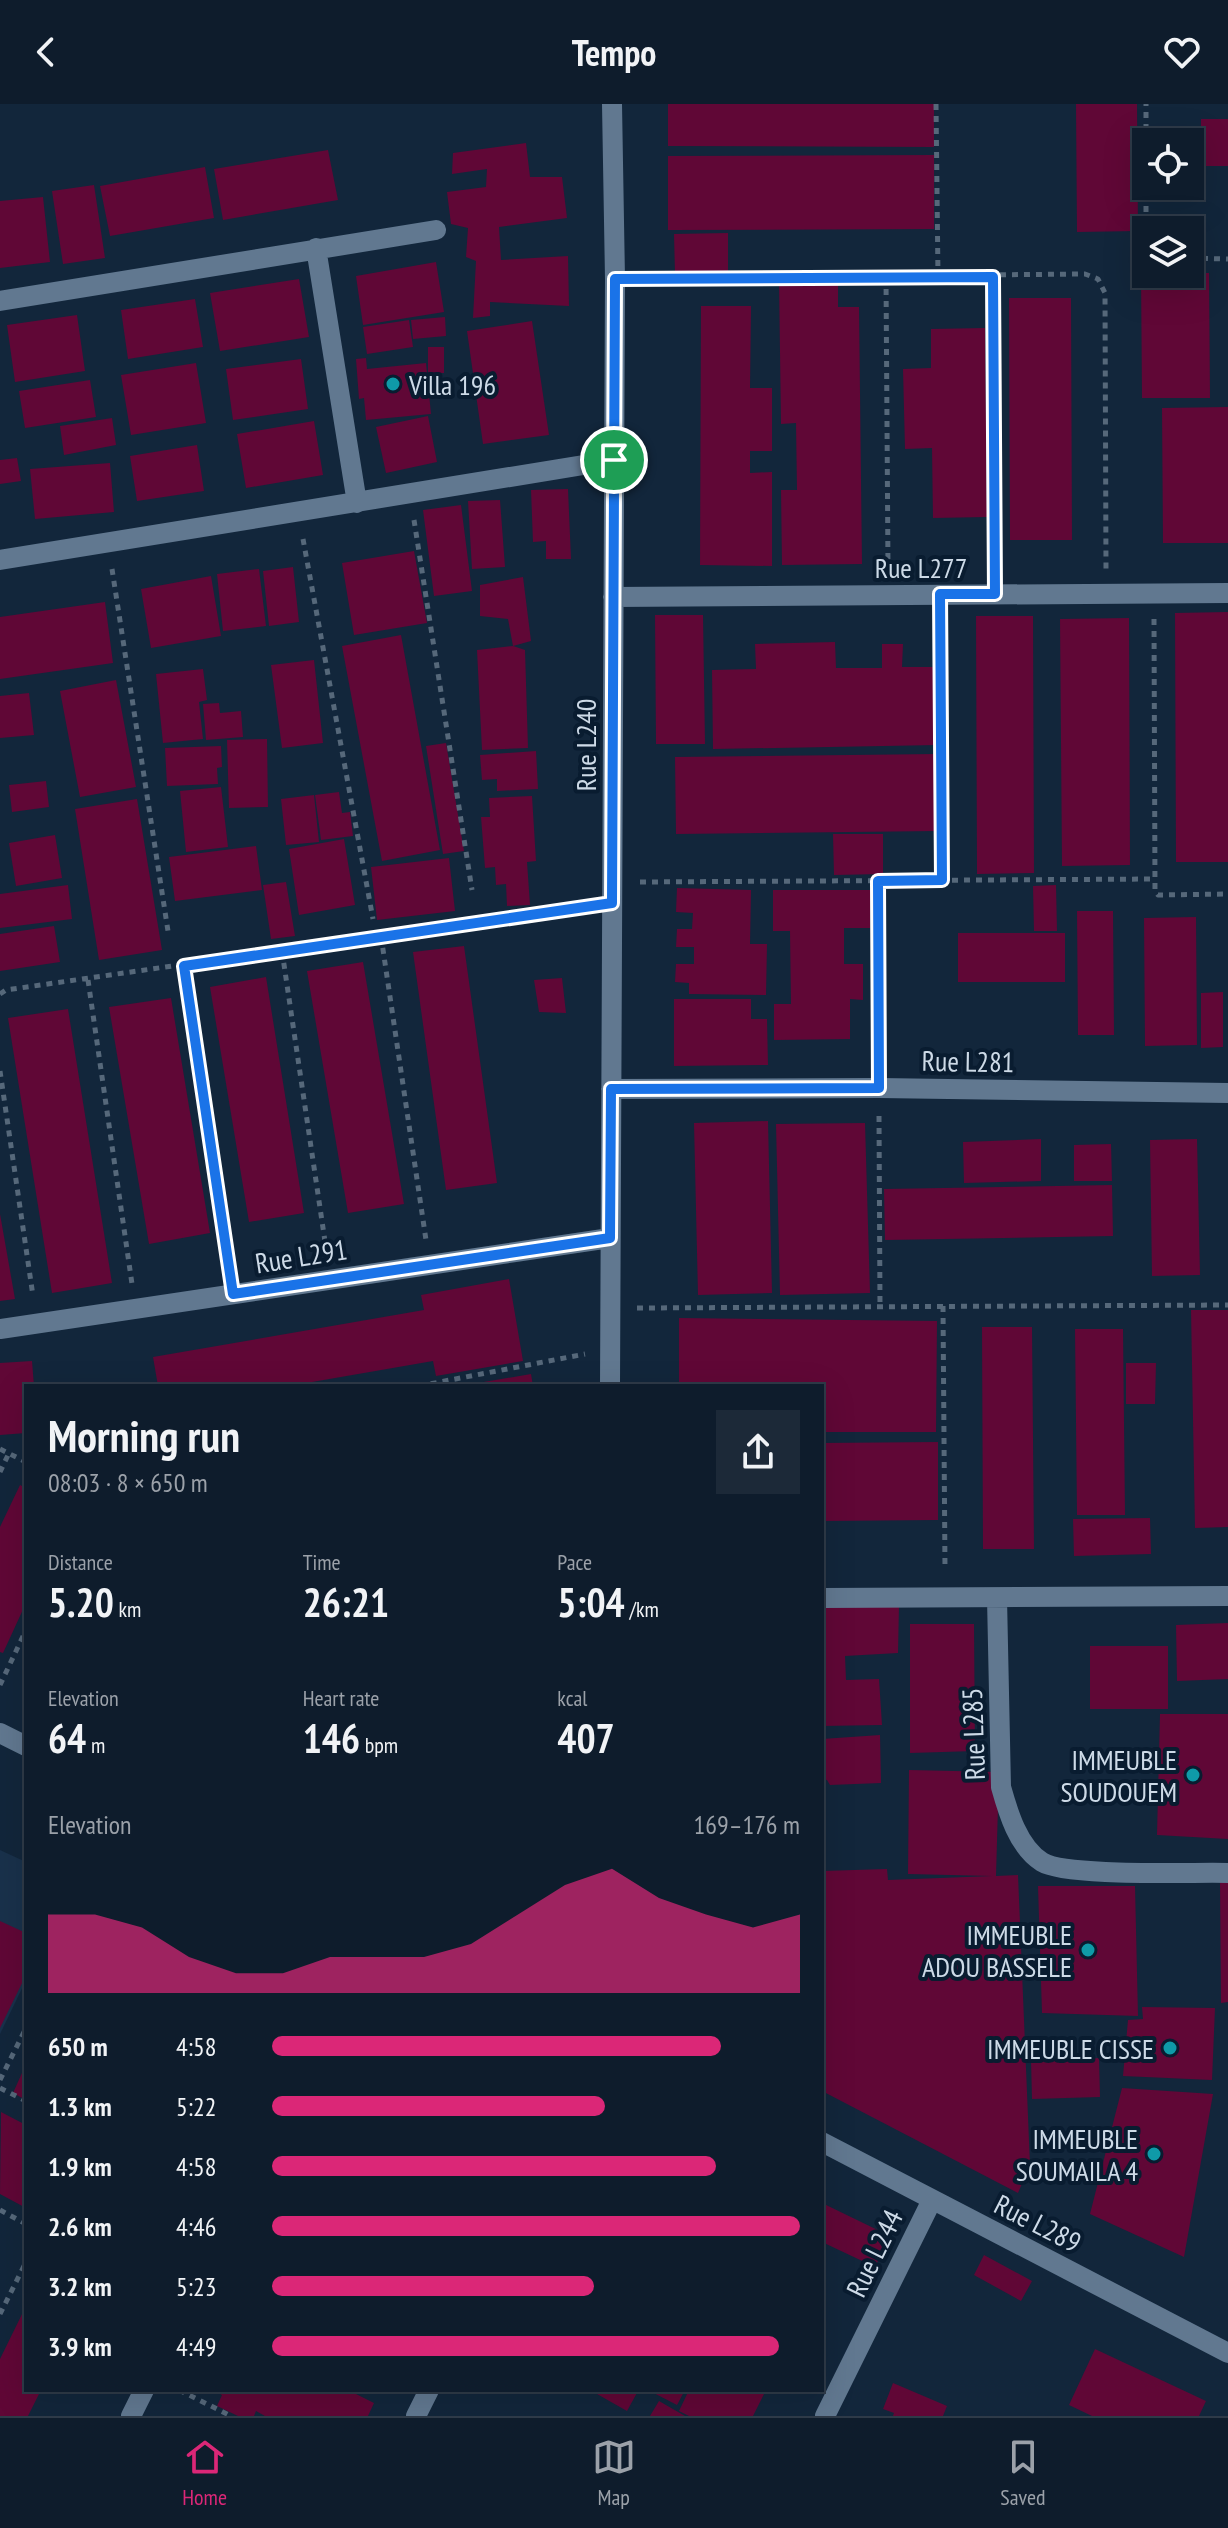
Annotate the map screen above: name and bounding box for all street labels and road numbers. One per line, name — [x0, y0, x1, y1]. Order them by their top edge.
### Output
street label: Rue L277 — [875, 549, 967, 586]
street label: Rue L240 — [567, 699, 604, 791]
street label: Rue L281 — [921, 1042, 1015, 1080]
street label: Rue L291 — [252, 1230, 350, 1282]
street label: Rue L285 — [953, 1687, 993, 1781]
street label: Rue L289 — [988, 2186, 1088, 2260]
street label: Rue L244 — [837, 2203, 911, 2303]

